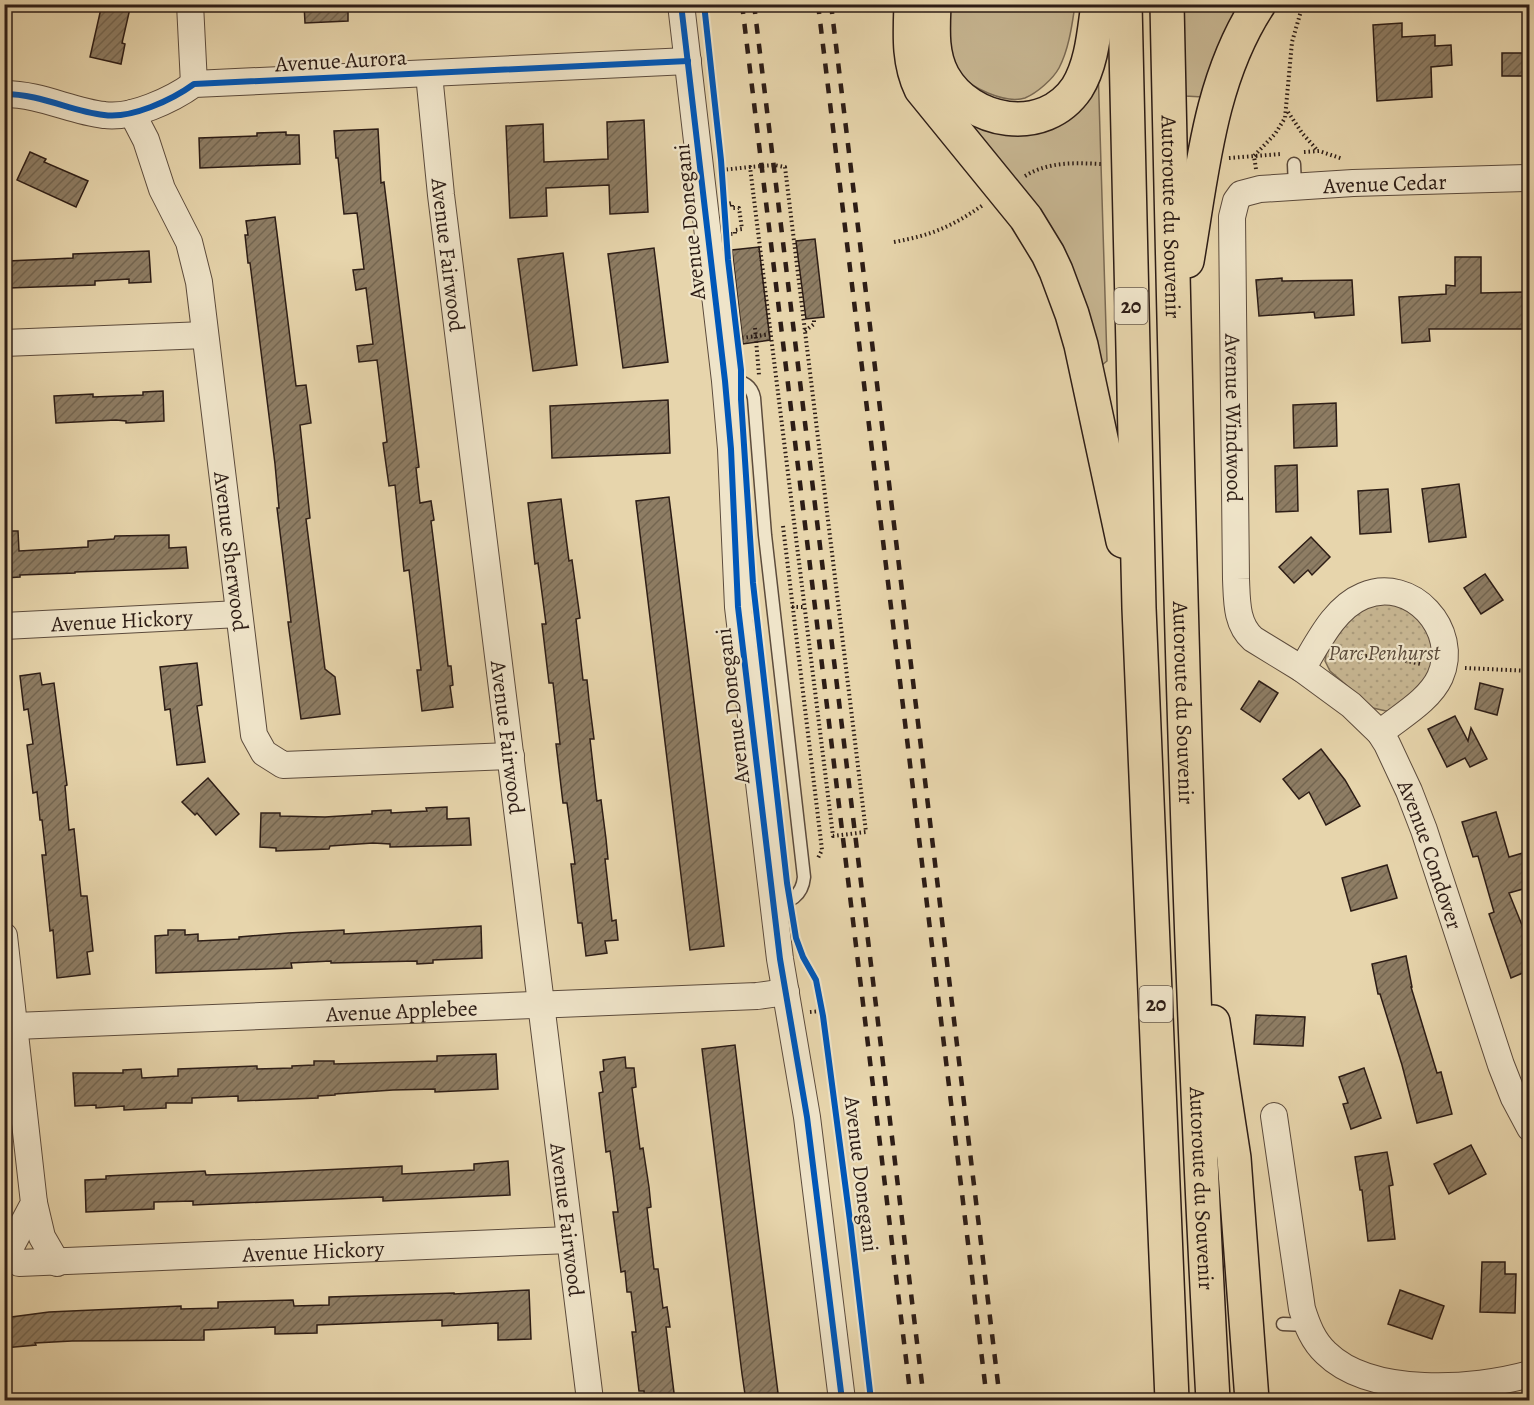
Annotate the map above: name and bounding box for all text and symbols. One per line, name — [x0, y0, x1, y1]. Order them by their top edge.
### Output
street label: Avenue Aurora — [273, 43, 408, 79]
street label: Autoroute du Souvenir — [1153, 114, 1188, 319]
street label: Avenue Donegani — [667, 142, 713, 303]
street label: Avenue Cedar — [1322, 167, 1447, 201]
street label: Avenue Fairwood — [423, 176, 472, 334]
road number: 20 — [1114, 288, 1148, 324]
street label: Avenue Windwood — [1217, 333, 1249, 503]
street label: Avenue Sherwood — [206, 469, 255, 633]
street label: Autoroute du Souvenir — [1165, 600, 1201, 805]
street label: Avenue Hickory — [49, 602, 194, 640]
street label: Avenue Donegani — [709, 626, 758, 787]
park label: Parc Penhurst — [1328, 638, 1441, 668]
street label: Avenue Fairwood — [483, 658, 531, 816]
street label: Avenue Condover — [1389, 774, 1470, 933]
road number: 20 — [1140, 986, 1172, 1022]
street label: Avenue Applebee — [324, 993, 478, 1029]
street label: Autoroute du Souvenir — [1182, 1085, 1221, 1291]
street label: Avenue Donegani — [836, 1093, 885, 1254]
street label: Avenue Fairwood — [542, 1140, 591, 1298]
street label: Avenue Hickory — [241, 1234, 385, 1270]

